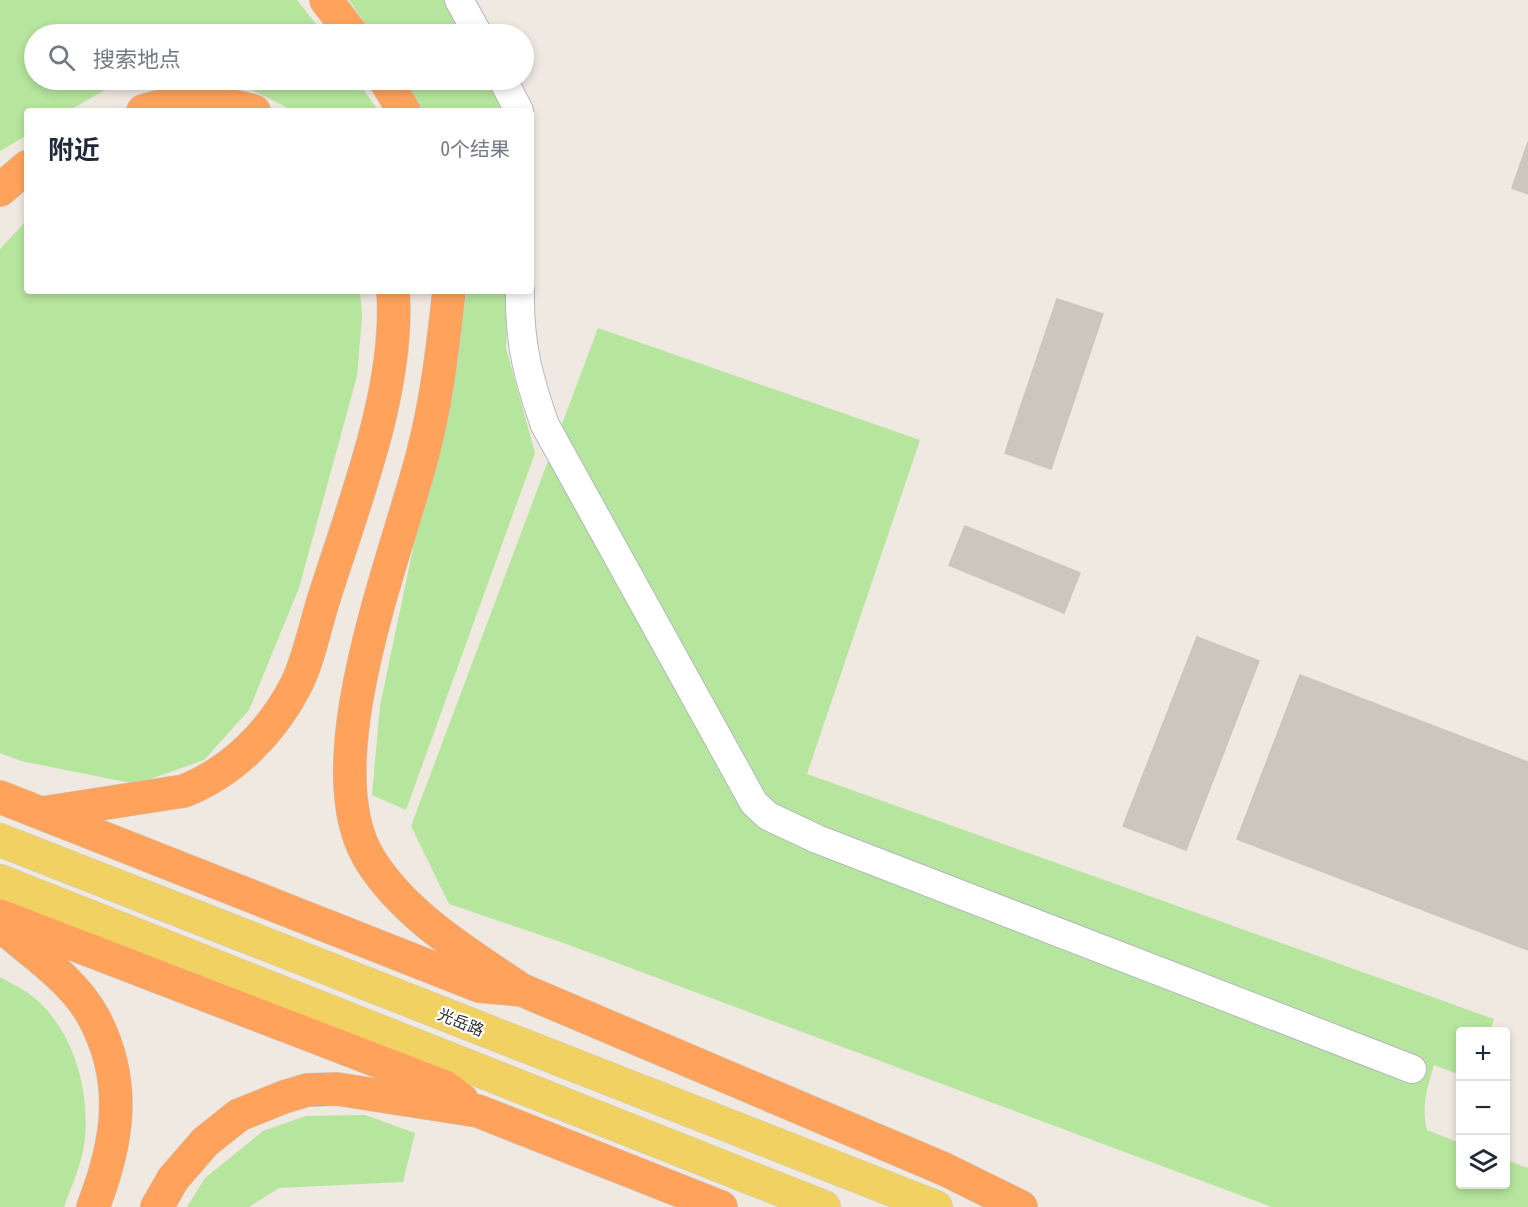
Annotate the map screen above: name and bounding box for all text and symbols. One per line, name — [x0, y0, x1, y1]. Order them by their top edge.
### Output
search box — [24, 24, 534, 90]
icon: search — [45, 41, 78, 74]
text: 搜索地点 — [93, 46, 181, 72]
text: 附近 — [48, 135, 100, 165]
text: 0个结果 — [441, 137, 510, 160]
street label: 光岳路 — [435, 1005, 487, 1039]
map controls — [1456, 1027, 1510, 1189]
button: + — [1456, 1027, 1510, 1081]
button: − — [1456, 1081, 1510, 1135]
button: layers — [1456, 1135, 1510, 1189]

